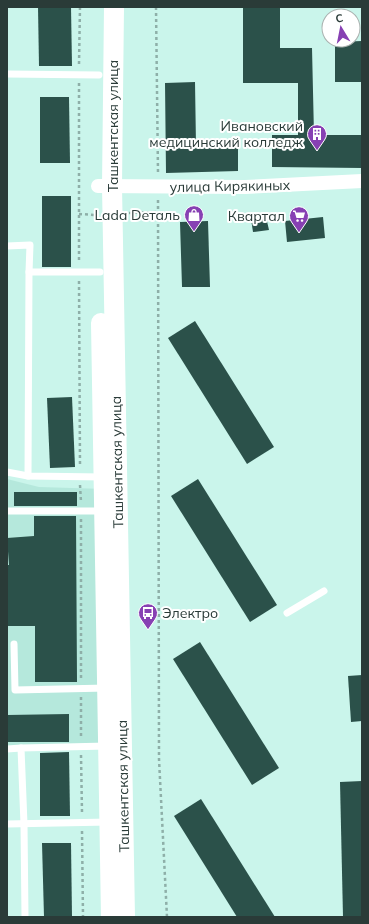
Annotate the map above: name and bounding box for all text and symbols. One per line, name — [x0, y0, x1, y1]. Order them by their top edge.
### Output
north arrow — [321, 8, 361, 48]
text: С — [334, 11, 345, 26]
street label: Ташкентская улица — [104, 60, 122, 192]
place label: Ивановский медицинский колледж — [149, 117, 304, 151]
building icon: Ивановский медицинский колледж — [306, 123, 328, 151]
street label: улица Кирякиных — [170, 176, 291, 196]
shop icon: Lada Dеталь — [183, 204, 205, 232]
supermarket icon: Квартал — [288, 205, 310, 233]
place label: Lada Dеталь — [94, 206, 180, 224]
place label: Квартал — [228, 207, 285, 225]
street label: Ташкентская улица — [107, 396, 127, 528]
bus stop icon: Электро — [137, 602, 159, 630]
place label: Электро — [162, 604, 218, 622]
street label: Ташкентская улица — [113, 720, 133, 852]

